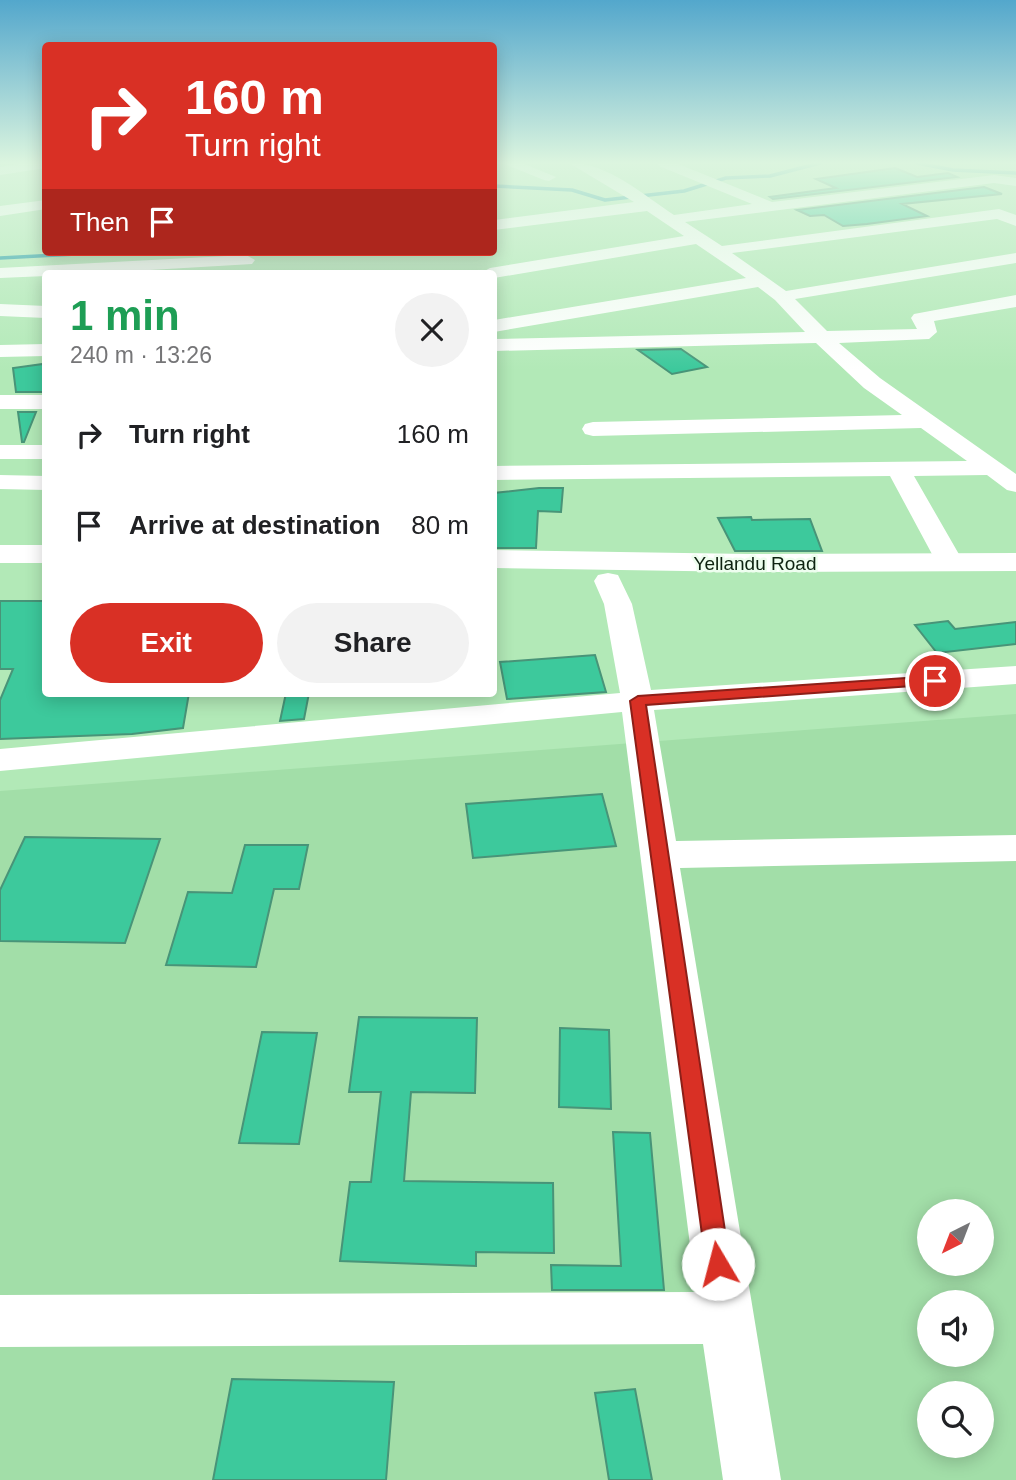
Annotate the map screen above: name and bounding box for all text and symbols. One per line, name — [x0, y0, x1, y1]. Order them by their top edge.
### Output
icon: right — [70, 70, 161, 161]
text: 160 m — [185, 70, 324, 124]
text: Turn right — [185, 127, 321, 163]
icon: arrive — [143, 203, 181, 241]
text: Then — [70, 207, 129, 237]
text: 1 min — [70, 292, 180, 339]
button: close — [395, 293, 469, 367]
text: 240 m · 13:26 — [70, 342, 212, 368]
icon: right — [70, 416, 108, 454]
text: Turn right — [129, 419, 250, 449]
text: 160 m — [397, 419, 469, 449]
icon: arrive — [70, 507, 108, 545]
text: Arrive at destination — [129, 510, 380, 540]
text: 80 m — [411, 510, 469, 540]
street label: Yellandu Road — [694, 553, 816, 574]
button: Exit — [70, 603, 263, 683]
button: Share — [277, 603, 469, 683]
pin — [905, 651, 965, 711]
icon: arrive — [916, 662, 954, 700]
north arrow — [917, 1199, 994, 1276]
map controls — [917, 1199, 994, 1458]
position arrow — [681, 1227, 755, 1301]
button: sound — [917, 1290, 994, 1367]
button: search — [917, 1381, 994, 1458]

